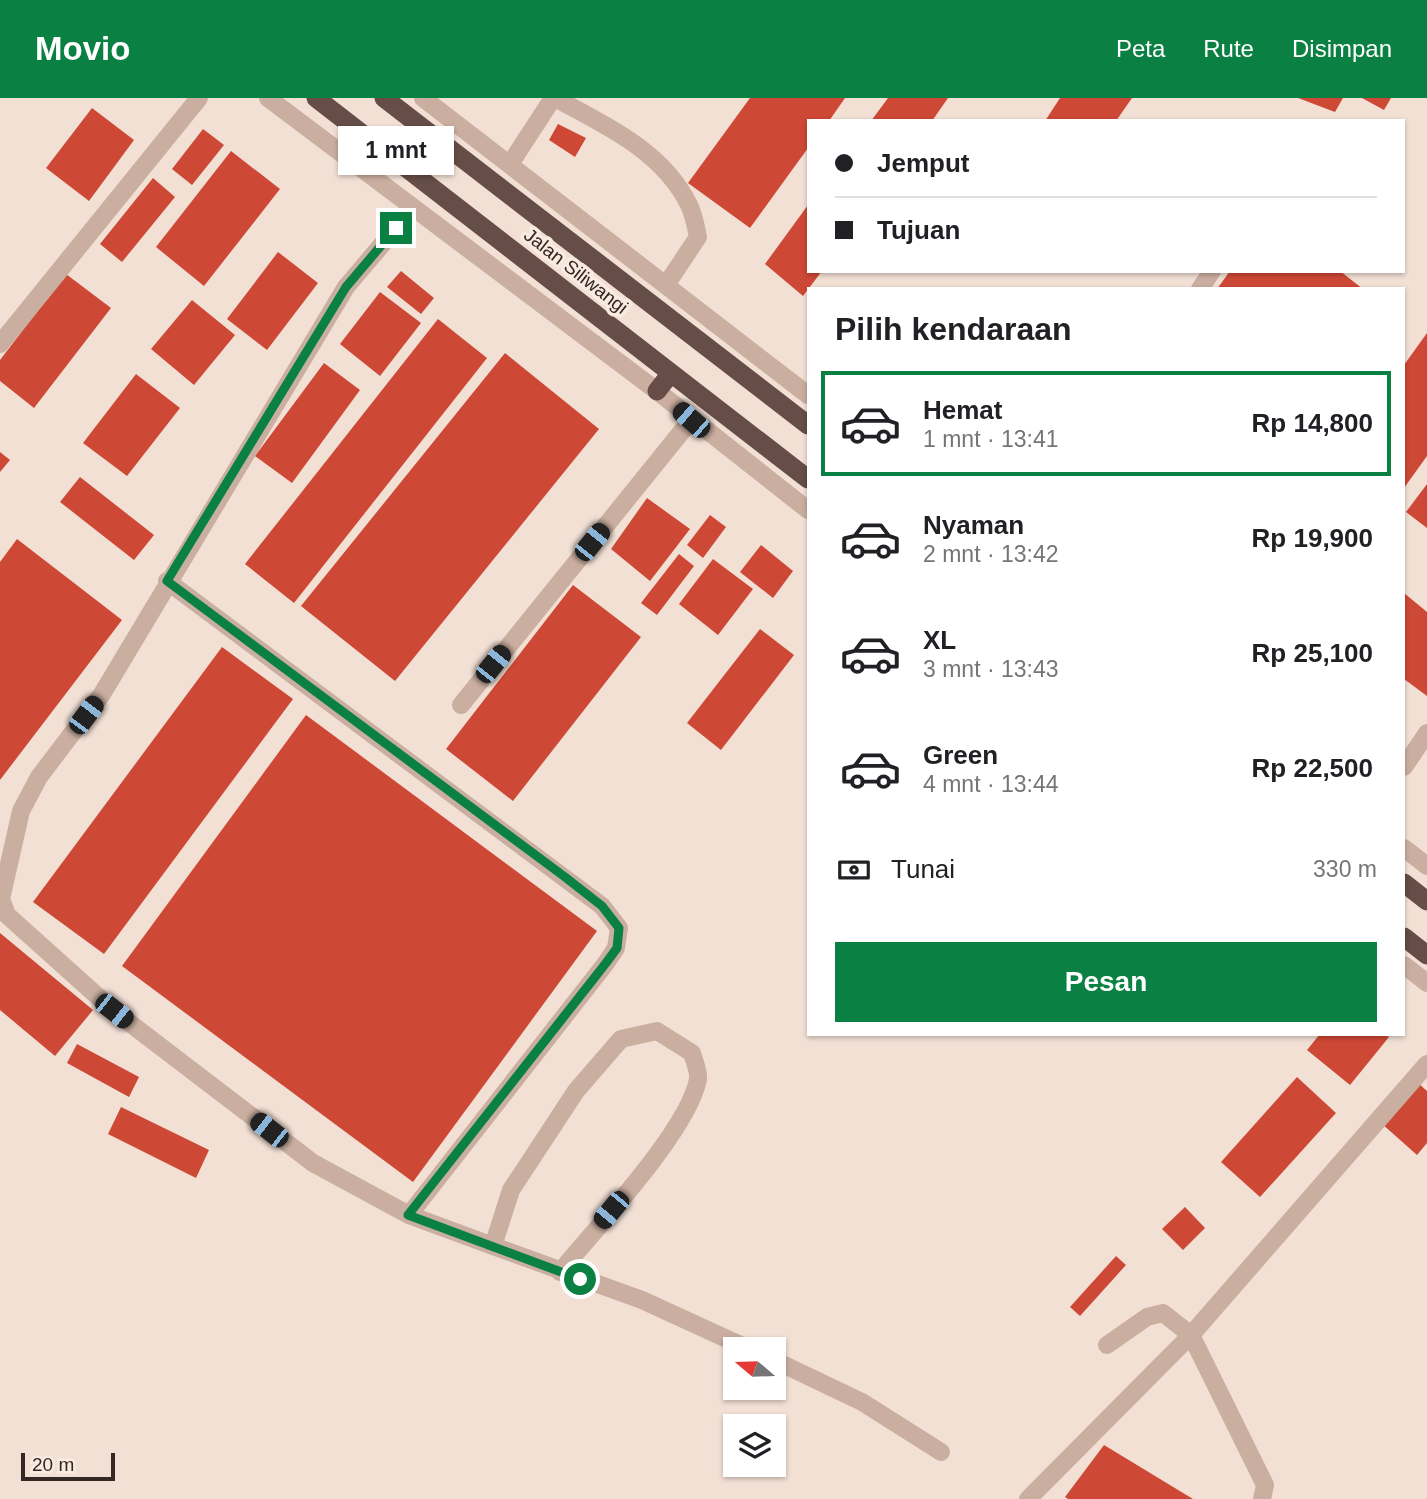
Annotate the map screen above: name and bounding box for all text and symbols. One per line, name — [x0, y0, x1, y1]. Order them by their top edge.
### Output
text: Movio — [35, 30, 130, 67]
text: Peta — [1116, 35, 1165, 62]
text: Rute — [1203, 35, 1254, 62]
text: Disimpan — [1292, 35, 1392, 62]
callout: 1 mnt — [338, 127, 454, 176]
text: 1 mnt — [365, 137, 427, 163]
text: Jemput — [877, 148, 969, 178]
route end — [380, 212, 412, 244]
text: Tujuan — [877, 215, 960, 245]
street label: Jalan Siliwangi — [520, 224, 632, 318]
text: Pilih kendaraan — [835, 311, 1072, 347]
icon: car — [839, 392, 902, 455]
text: Hemat — [923, 395, 1002, 425]
car — [669, 398, 714, 442]
text: Rp 14,800 — [1252, 408, 1373, 438]
text: 1 mnt · 13:41 — [923, 426, 1059, 452]
icon: car — [839, 507, 902, 570]
text: Nyaman — [923, 510, 1024, 540]
car — [571, 519, 614, 565]
text: Rp 19,900 — [1252, 523, 1373, 553]
text: 2 mnt · 13:42 — [923, 541, 1059, 567]
icon: car — [839, 622, 902, 685]
text: XL — [923, 625, 956, 655]
text: Rp 25,100 — [1252, 638, 1373, 668]
car — [472, 641, 515, 687]
text: 3 mnt · 13:43 — [923, 656, 1059, 682]
car — [65, 692, 108, 738]
icon: car — [839, 737, 902, 800]
text: Green — [923, 740, 998, 770]
text: Rp 22,500 — [1252, 753, 1373, 783]
text: 4 mnt · 13:44 — [923, 771, 1059, 797]
icon: cash — [835, 851, 873, 889]
text: Tunai — [891, 854, 955, 884]
text: 330 m — [1313, 856, 1377, 882]
button: Pesan — [835, 942, 1377, 1022]
car — [91, 990, 138, 1032]
car — [246, 1109, 293, 1151]
car — [590, 1187, 633, 1233]
route start — [564, 1263, 596, 1295]
north arrow — [723, 1337, 786, 1400]
map controls — [723, 1337, 786, 1477]
button: layers — [723, 1414, 786, 1477]
scale bar — [21, 1450, 116, 1482]
text: 20 m — [32, 1454, 74, 1475]

